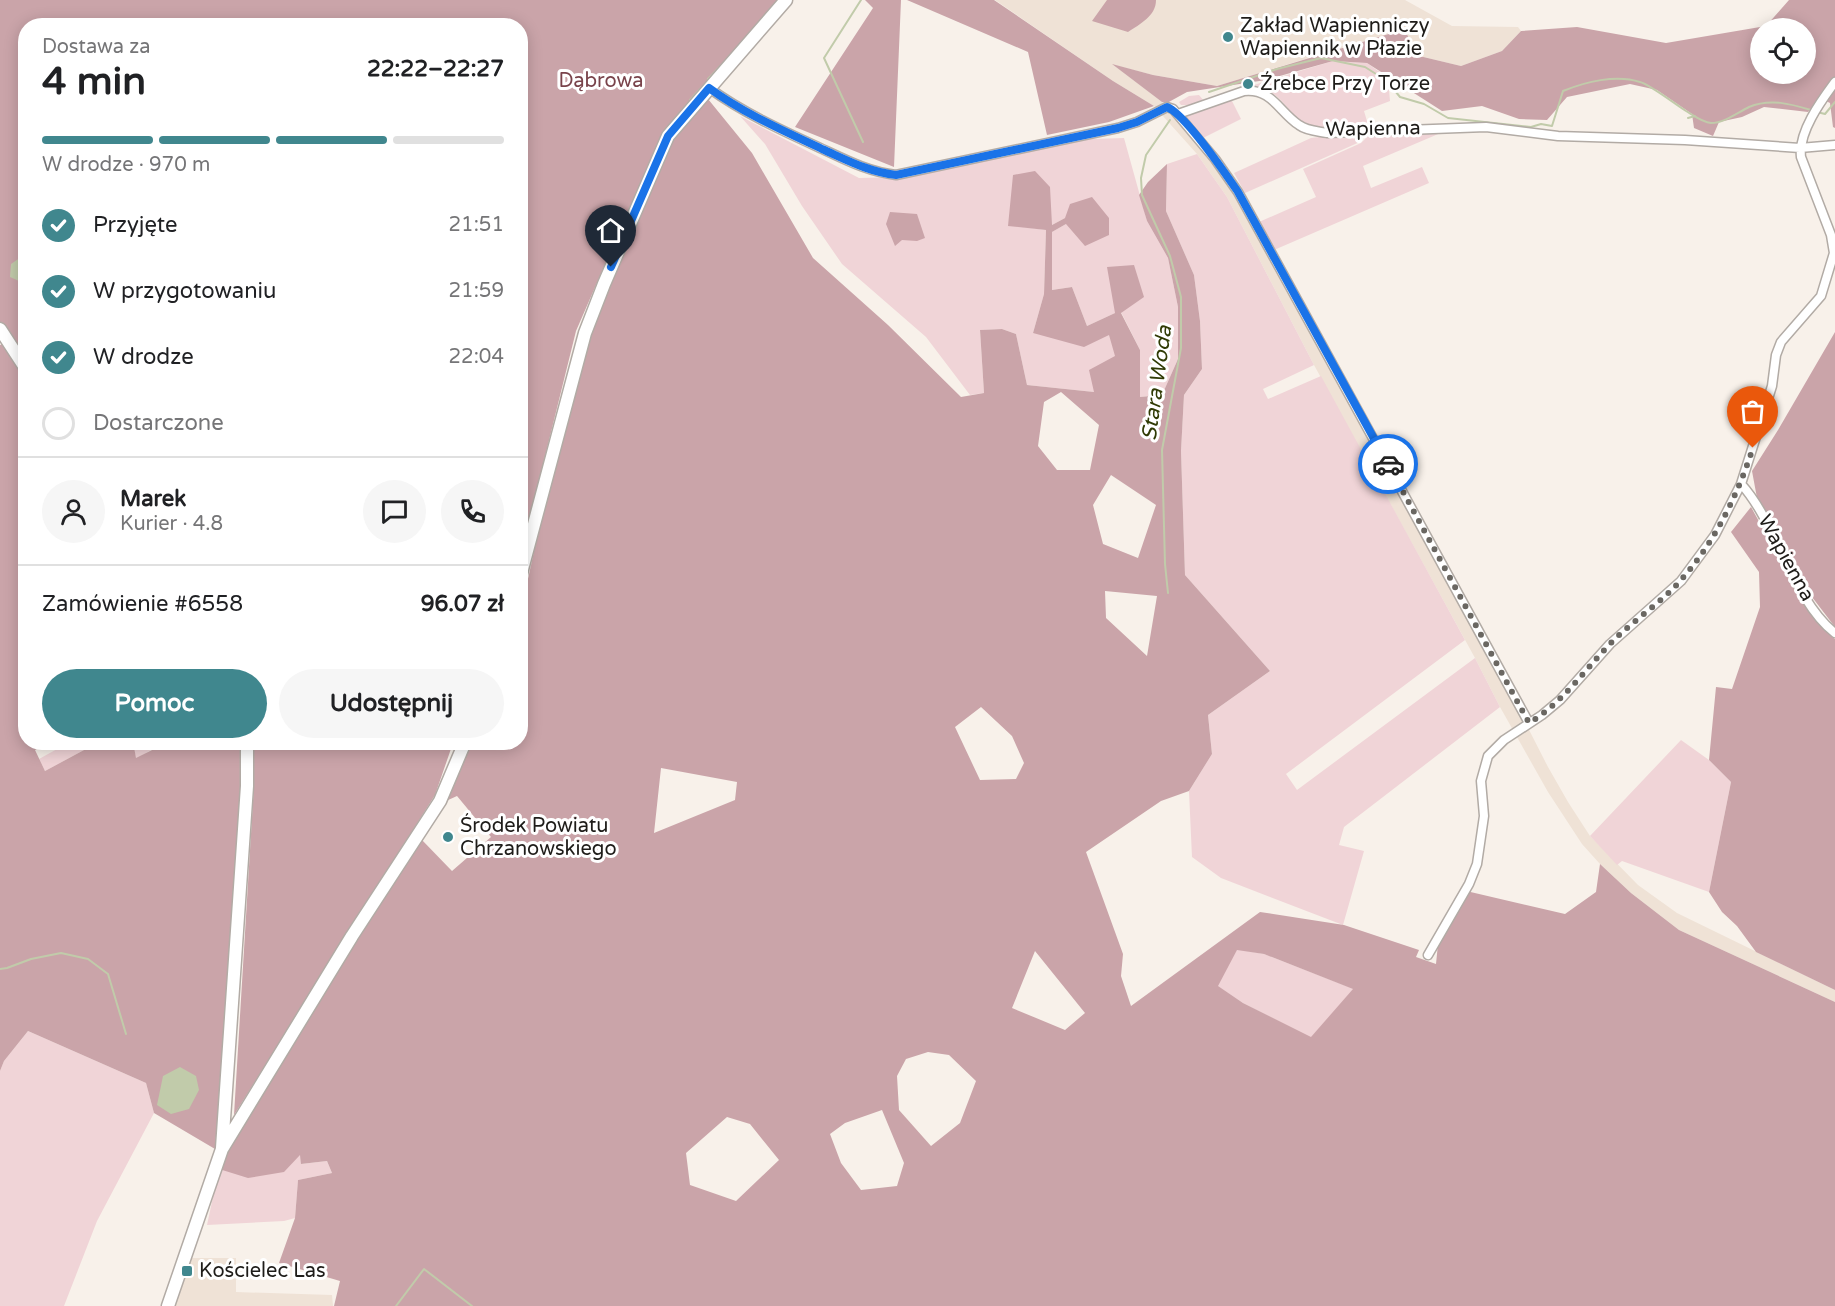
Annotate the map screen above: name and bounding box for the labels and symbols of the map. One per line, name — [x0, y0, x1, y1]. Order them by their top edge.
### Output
place label: Zakład Wapienniczy Wapiennik w Płazie — [1240, 14, 1430, 61]
marker: Zakład Wapienniczy Wapiennik w Płazie — [1221, 30, 1235, 44]
park label: Dąbrowa — [559, 69, 643, 93]
place label: Źrebce Przy Torze — [1260, 71, 1430, 96]
marker: Źrebce Przy Torze — [1241, 77, 1255, 91]
street label: Wapienna — [1325, 116, 1421, 142]
pin — [585, 205, 636, 267]
water label: Stara Woda — [1137, 323, 1178, 442]
pin — [1727, 386, 1778, 448]
courier — [1358, 434, 1418, 494]
street label: Wapienna — [1752, 511, 1820, 605]
place label: Środek Powiatu Chrzanowskiego — [460, 813, 617, 861]
marker: Środek Powiatu Chrzanowskiego — [441, 830, 455, 844]
place label: Kościelec Las — [199, 1259, 326, 1283]
marker: Kościelec Las — [180, 1264, 194, 1278]

